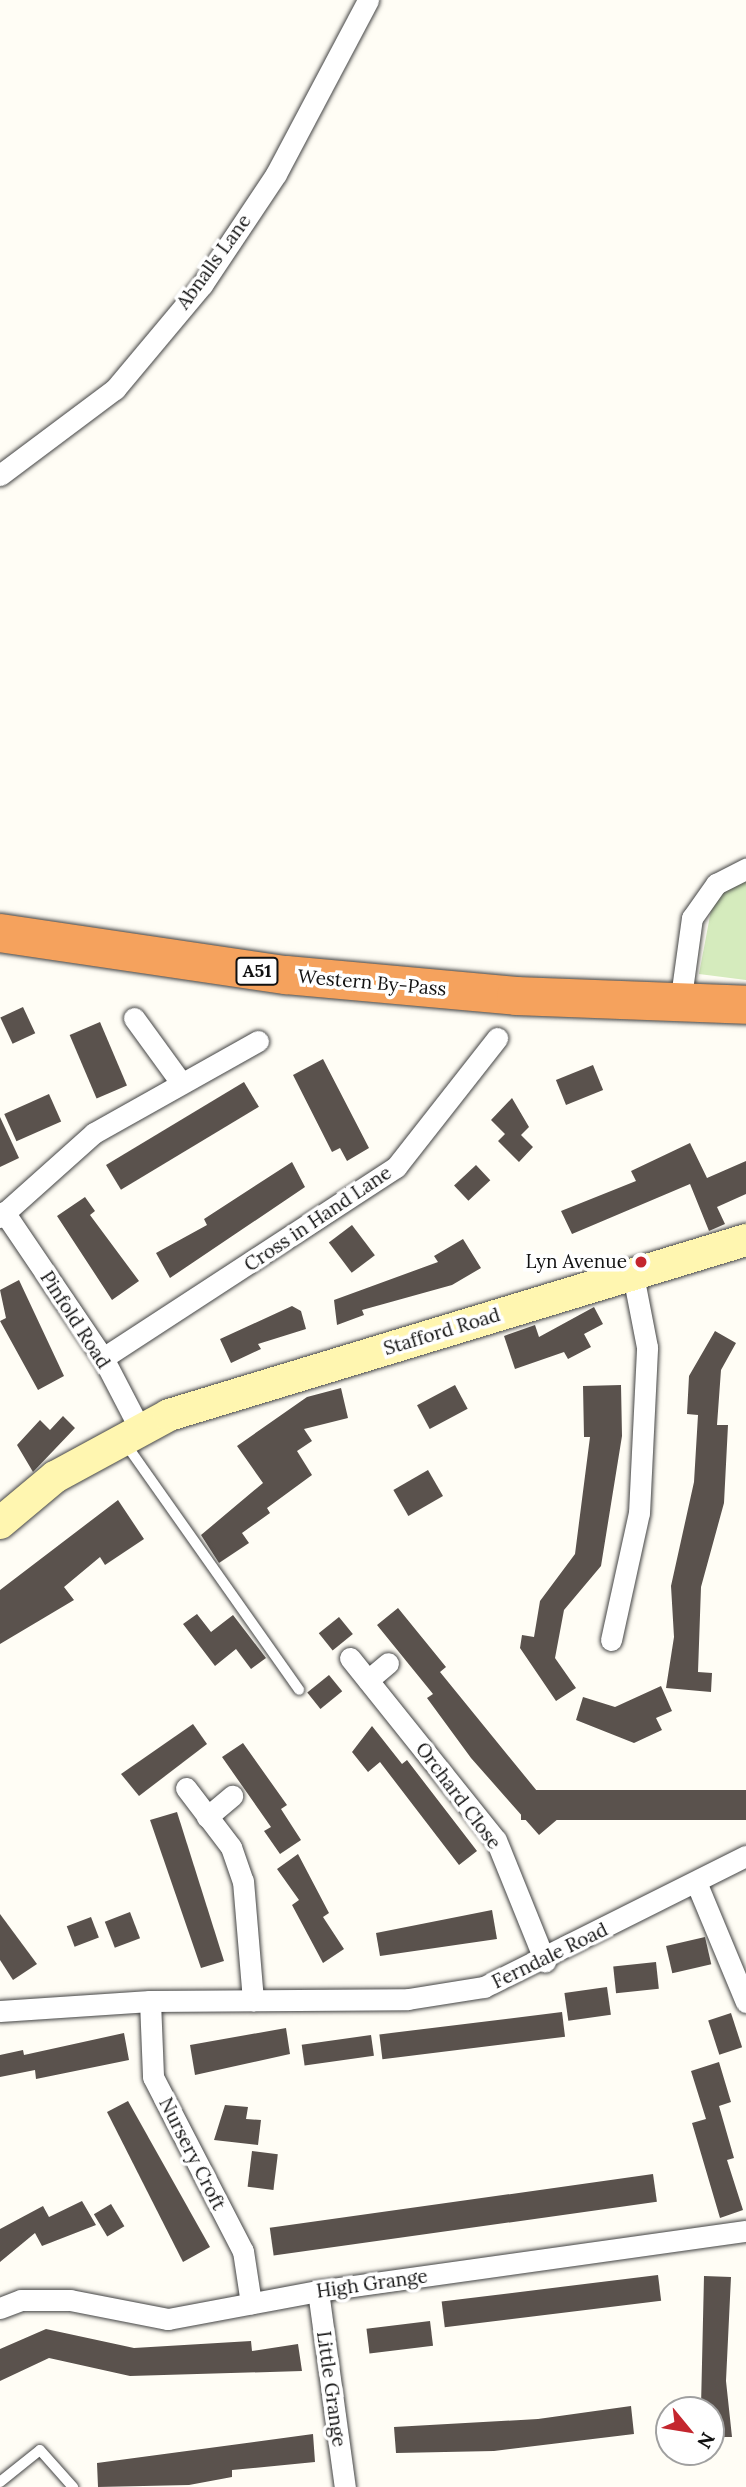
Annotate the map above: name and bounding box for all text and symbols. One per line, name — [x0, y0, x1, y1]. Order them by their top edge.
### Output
street label: Abnalls Lane — [172, 210, 256, 314]
road number: A51 — [234, 956, 280, 986]
street label: Western By-Pass — [297, 965, 447, 1001]
street label: Cross in Hand Lane — [240, 1161, 396, 1277]
place label: Lyn Avenue — [525, 1251, 627, 1273]
marker: Lyn Avenue — [633, 1254, 649, 1270]
street label: Pinfold Road — [35, 1267, 115, 1373]
street label: Stafford Road — [381, 1303, 503, 1361]
street label: Orchard Close — [411, 1738, 505, 1854]
street label: Ferndale Road — [488, 1918, 612, 1994]
street label: Nursery Croft — [154, 2094, 230, 2214]
street label: High Grange — [315, 2265, 429, 2303]
street label: Little Grange — [312, 2330, 350, 2448]
north arrow — [655, 2396, 725, 2466]
text: N — [692, 2428, 721, 2453]

